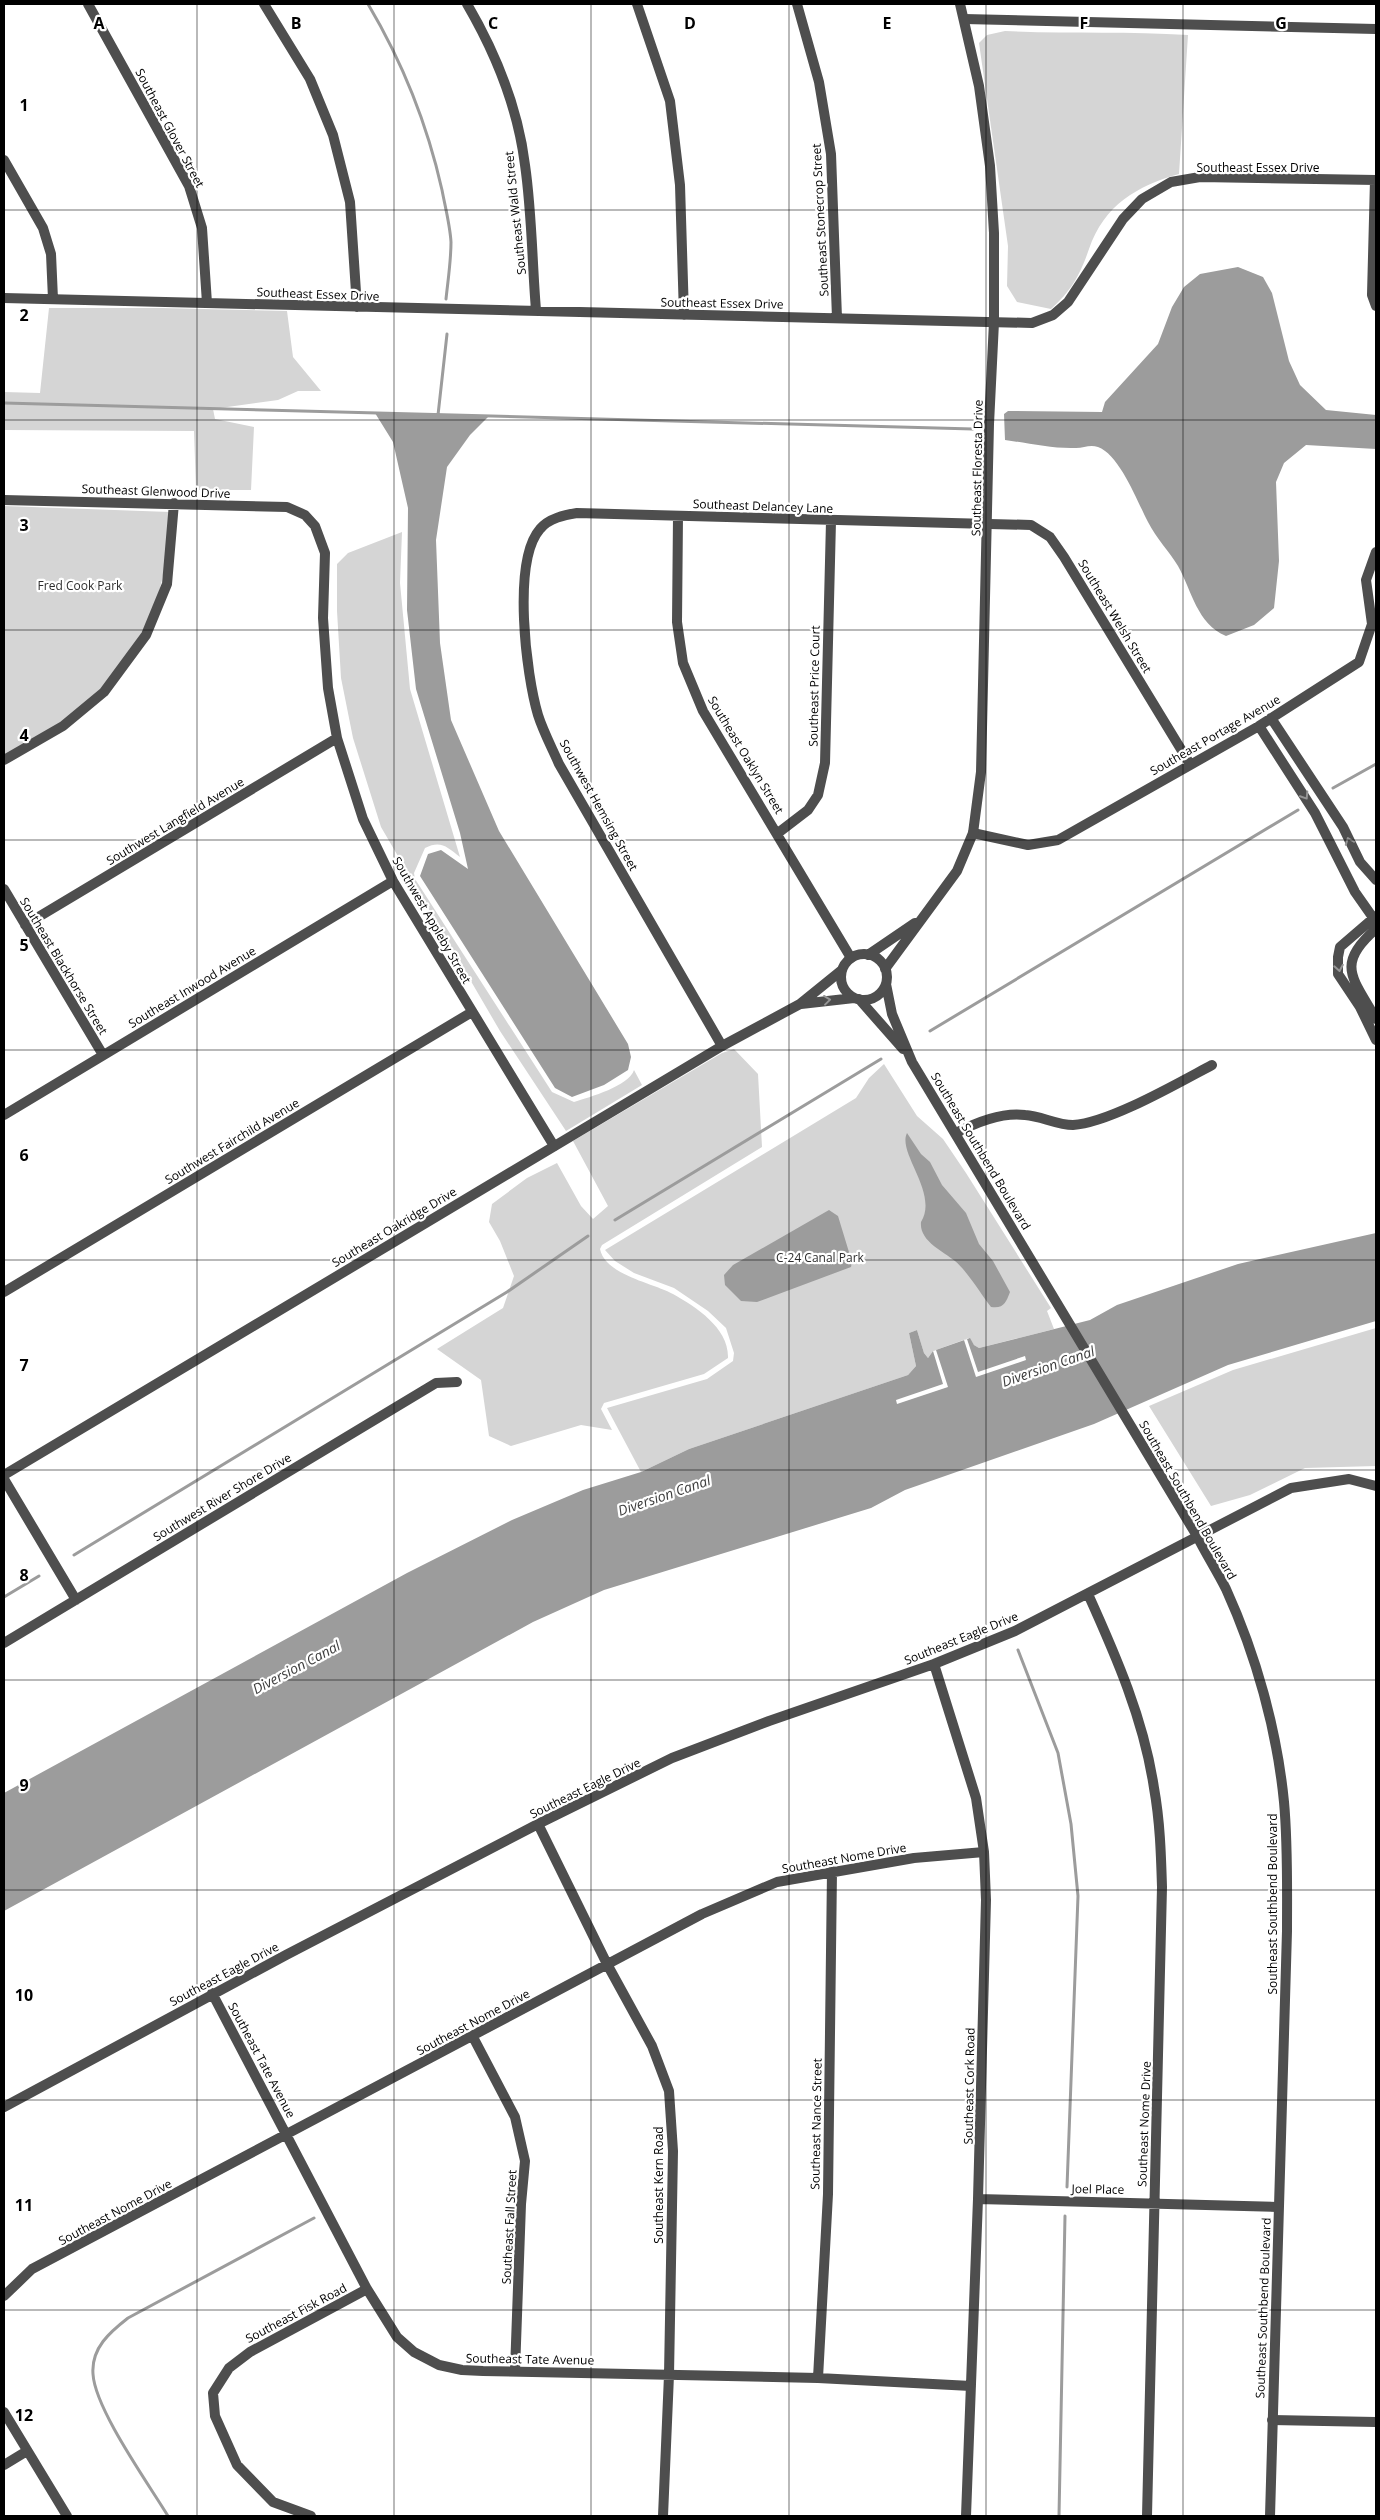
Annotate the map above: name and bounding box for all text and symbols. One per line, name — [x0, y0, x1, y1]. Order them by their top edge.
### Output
text: A — [93, 12, 105, 34]
text: B — [291, 12, 301, 34]
text: C — [488, 12, 498, 34]
text: D — [684, 12, 696, 34]
text: E — [883, 12, 892, 34]
text: F — [1080, 12, 1088, 34]
text: G — [1275, 12, 1287, 34]
street label: Southeast Glover Street — [131, 65, 209, 191]
text: 1 — [19, 94, 29, 116]
street label: Southeast Stonecrop Street — [807, 143, 833, 297]
street label: Southeast Wald Street — [500, 150, 530, 276]
street label: Southeast Essex Drive — [1197, 159, 1320, 176]
street label: Southeast Essex Drive — [256, 283, 380, 305]
street label: Southeast Essex Drive — [660, 293, 784, 313]
text: 2 — [19, 304, 29, 326]
street label: Southeast Floresta Drive — [967, 399, 987, 536]
street label: Southeast Glenwood Drive — [81, 480, 231, 502]
street label: Southeast Delancey Lane — [693, 495, 834, 517]
text: 3 — [19, 514, 29, 536]
street label: Southeast Welsh Street — [1074, 556, 1156, 676]
park label: Fred Cook Park — [38, 577, 123, 594]
street label: Southeast Price Court — [804, 625, 824, 747]
street label: Southeast Portage Avenue — [1147, 691, 1283, 779]
street label: Southeast Oaklyn Street — [704, 693, 788, 817]
text: 4 — [19, 724, 29, 746]
street label: Southwest Hemsing Street — [556, 736, 642, 874]
street label: Southwest Langfield Avenue — [103, 773, 247, 869]
one-way arrow — [1298, 791, 1308, 800]
one-way arrow — [1345, 837, 1355, 845]
street label: Southwest Appleby Street — [389, 853, 475, 987]
street label: Southeast Blackhorse Street — [16, 894, 112, 1038]
text: 5 — [19, 934, 29, 956]
street label: Southeast Inwood Avenue — [125, 942, 259, 1032]
one-way arrow — [1333, 964, 1343, 973]
one-way arrow — [824, 995, 832, 1006]
street label: Southeast Southbend Boulevard — [927, 1069, 1035, 1233]
street label: Southwest Fairchild Avenue — [162, 1094, 303, 1188]
text: 6 — [19, 1144, 29, 1166]
street label: Southeast Oakridge Drive — [328, 1183, 460, 1271]
park label: C-24 Canal Park — [776, 1249, 865, 1266]
water label: Diversion Canal — [999, 1341, 1097, 1391]
text: 7 — [19, 1354, 29, 1376]
street label: Southeast Southbend Boulevard — [1135, 1417, 1241, 1583]
street label: Southwest River Shore Drive — [150, 1449, 294, 1545]
water label: Diversion Canal — [615, 1470, 713, 1520]
text: 8 — [19, 1564, 29, 1586]
street label: Southeast Eagle Drive — [902, 1607, 1021, 1669]
water label: Diversion Canal — [249, 1636, 344, 1698]
street label: Southeast Eagle Drive — [527, 1754, 644, 1822]
text: 9 — [19, 1774, 29, 1796]
street label: Southeast Southbend Boulevard — [1264, 1813, 1281, 1995]
street label: Southeast Nome Drive — [781, 1839, 908, 1877]
street label: Southeast Eagle Drive — [166, 1938, 282, 2010]
text: 10 — [15, 1984, 33, 2006]
street label: Southeast Nome Drive — [413, 1985, 533, 2059]
street label: Southeast Tate Avenue — [224, 1999, 300, 2121]
street label: Southeast Cork Road — [959, 2027, 979, 2145]
street label: Southeast Nance Street — [806, 2058, 826, 2190]
street label: Southeast Nome Drive — [1133, 2061, 1155, 2187]
street label: Southeast Kern Road — [650, 2126, 667, 2244]
street label: Southeast Fall Street — [498, 2169, 520, 2285]
street label: Southeast Nome Drive — [55, 2175, 175, 2249]
street label: Joel Place — [1070, 2180, 1125, 2198]
text: 11 — [15, 2194, 33, 2216]
street label: Southeast Southbend Boulevard — [1251, 2217, 1275, 2399]
street label: Southeast Fisk Road — [242, 2279, 350, 2347]
street label: Southeast Tate Avenue — [466, 2349, 595, 2369]
text: 12 — [15, 2404, 33, 2426]

